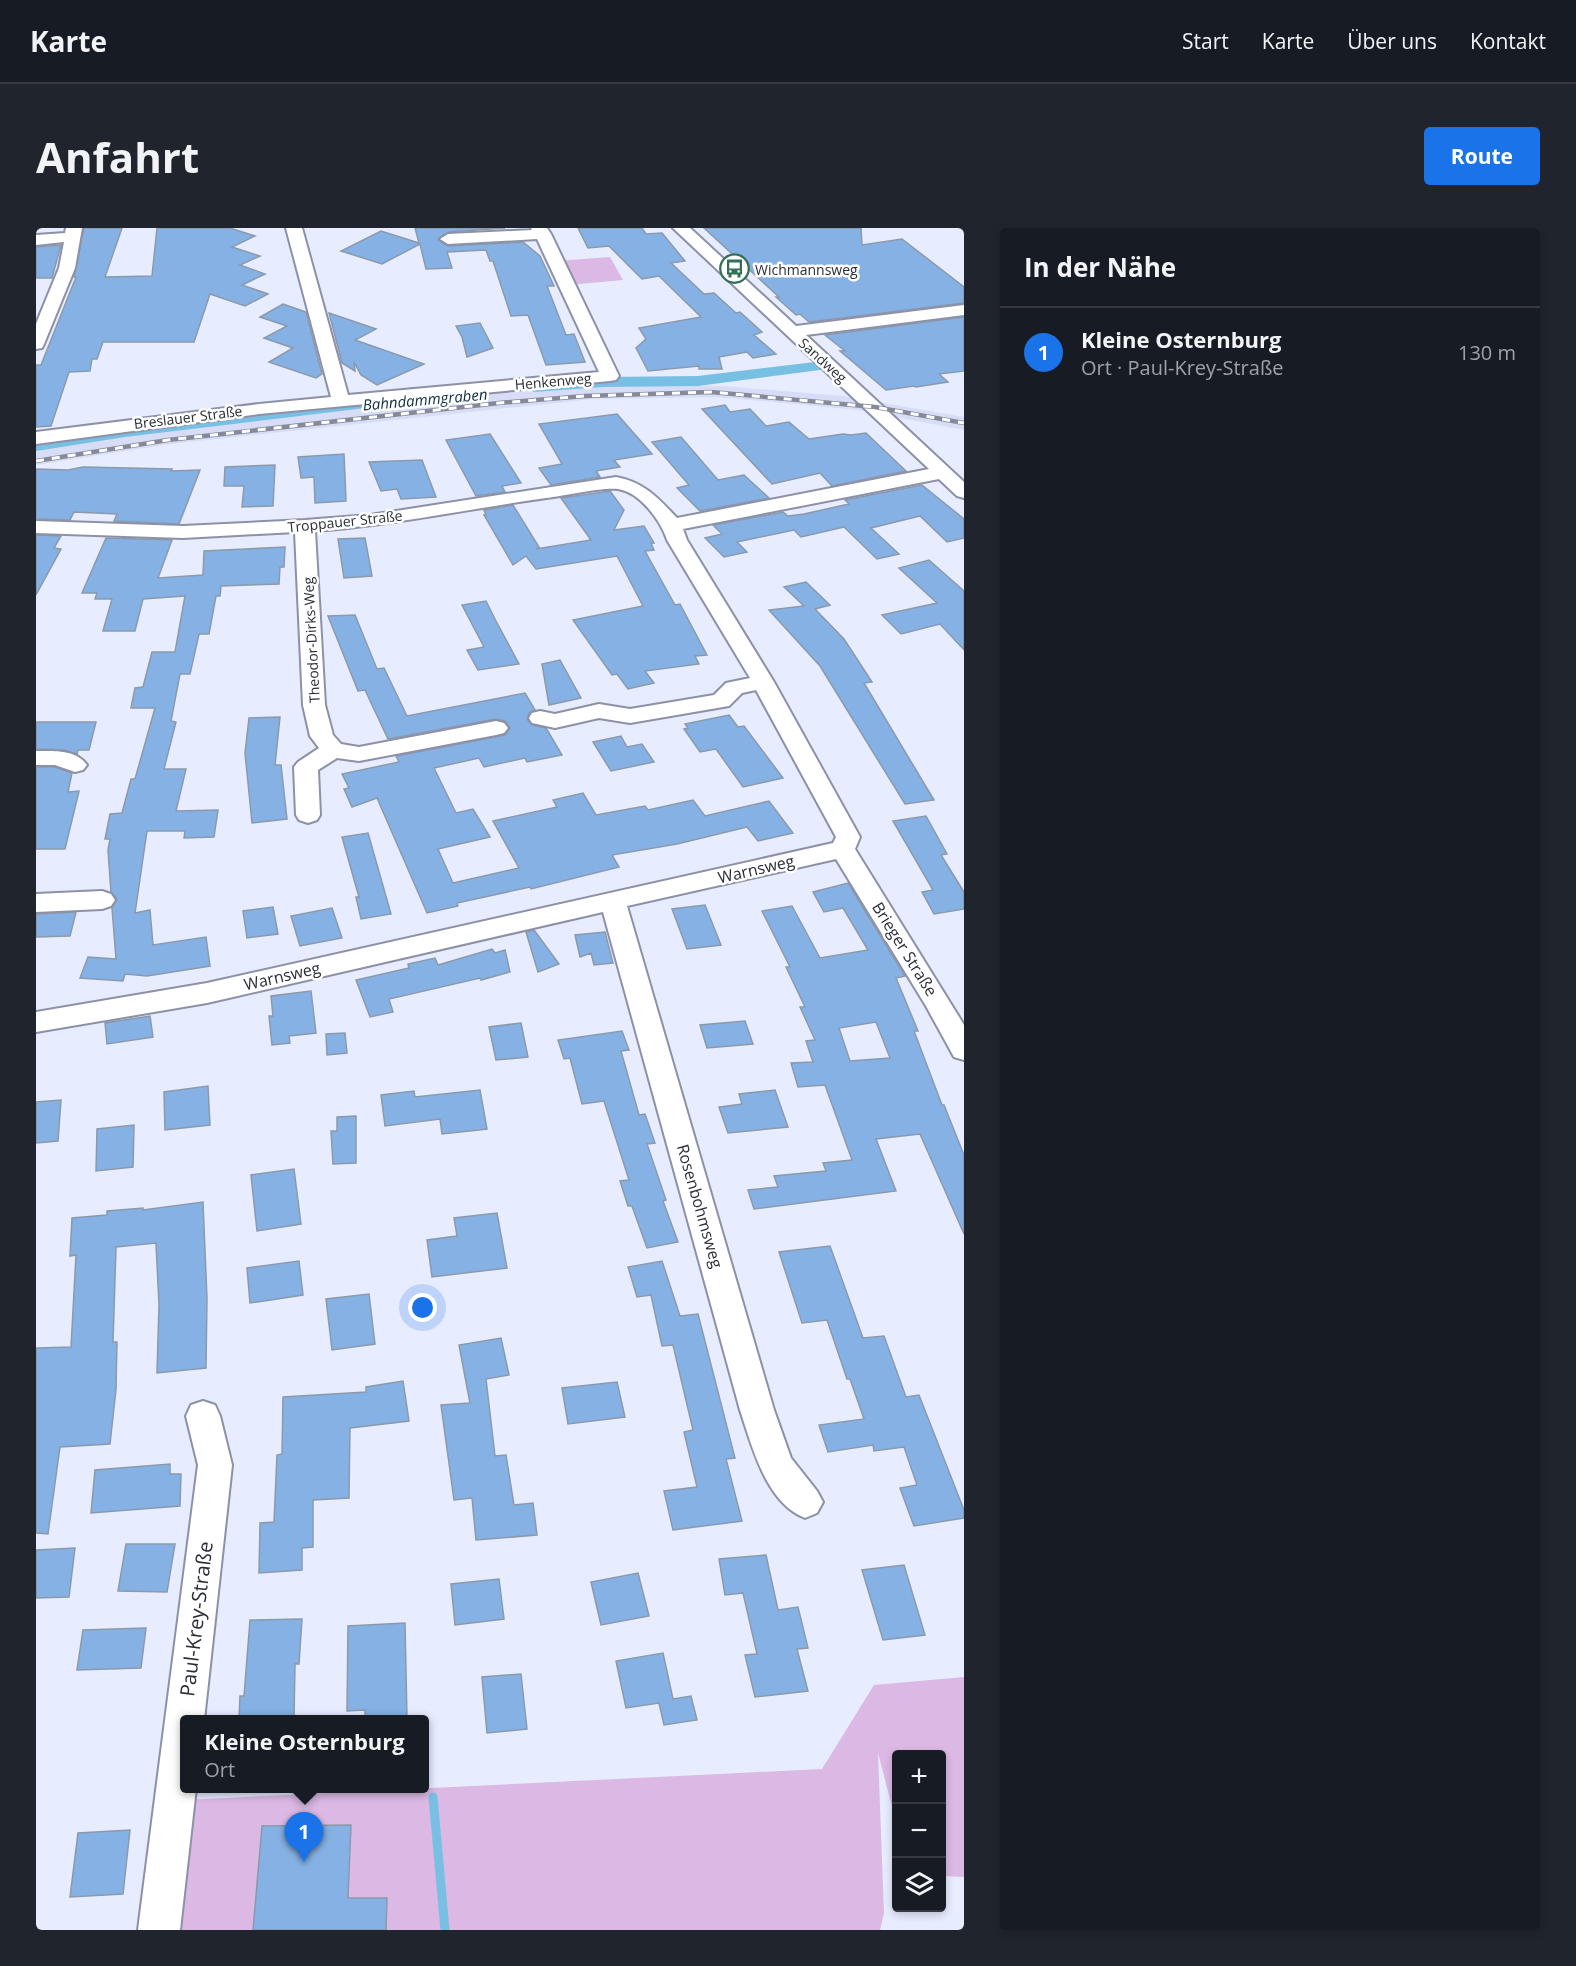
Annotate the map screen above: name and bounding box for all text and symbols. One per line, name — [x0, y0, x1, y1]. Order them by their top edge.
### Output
text: Karte — [30, 22, 107, 60]
text: Start — [1182, 27, 1229, 55]
text: Karte — [1262, 27, 1314, 55]
text: Über uns — [1347, 27, 1437, 55]
text: Kontakt — [1470, 27, 1546, 55]
button: Route — [1424, 127, 1540, 185]
text: Anfahrt — [36, 128, 199, 185]
text: In der Nähe — [1024, 249, 1176, 285]
bus stop icon: Wichmannsweg — [718, 253, 750, 285]
place label: Wichmannsweg — [755, 260, 858, 279]
text: Kleine Osternburg — [1081, 324, 1281, 354]
street label: Sandweg — [795, 333, 852, 387]
text: 1 — [1038, 339, 1049, 366]
text: 130 m — [1458, 339, 1516, 366]
text: Ort · Paul-Krey-Straße — [1081, 354, 1284, 381]
street label: Henkenweg — [514, 368, 593, 394]
water label: Bahndammgraben — [362, 384, 488, 414]
street label: Breslauer Straße — [133, 401, 243, 433]
street label: Troppauer Straße — [287, 506, 403, 536]
street label: Theodor-Dirks-Weg — [298, 576, 324, 703]
street label: Warnsweg — [716, 849, 797, 888]
street label: Brieger Straße — [867, 898, 943, 1000]
street label: Warnsweg — [242, 956, 323, 995]
street label: Rosenbohmsweg — [672, 1142, 728, 1271]
your location — [408, 1293, 437, 1322]
street label: Paul-Krey-Straße — [173, 1540, 219, 1698]
popup — [180, 1715, 429, 1793]
text: Kleine Osternburg — [204, 1726, 405, 1756]
map controls — [892, 1750, 946, 1912]
button: + — [892, 1750, 946, 1804]
text: Ort — [204, 1756, 235, 1783]
button: − — [892, 1804, 946, 1858]
pin: 1 — [284, 1812, 324, 1862]
button: layers — [892, 1858, 946, 1912]

